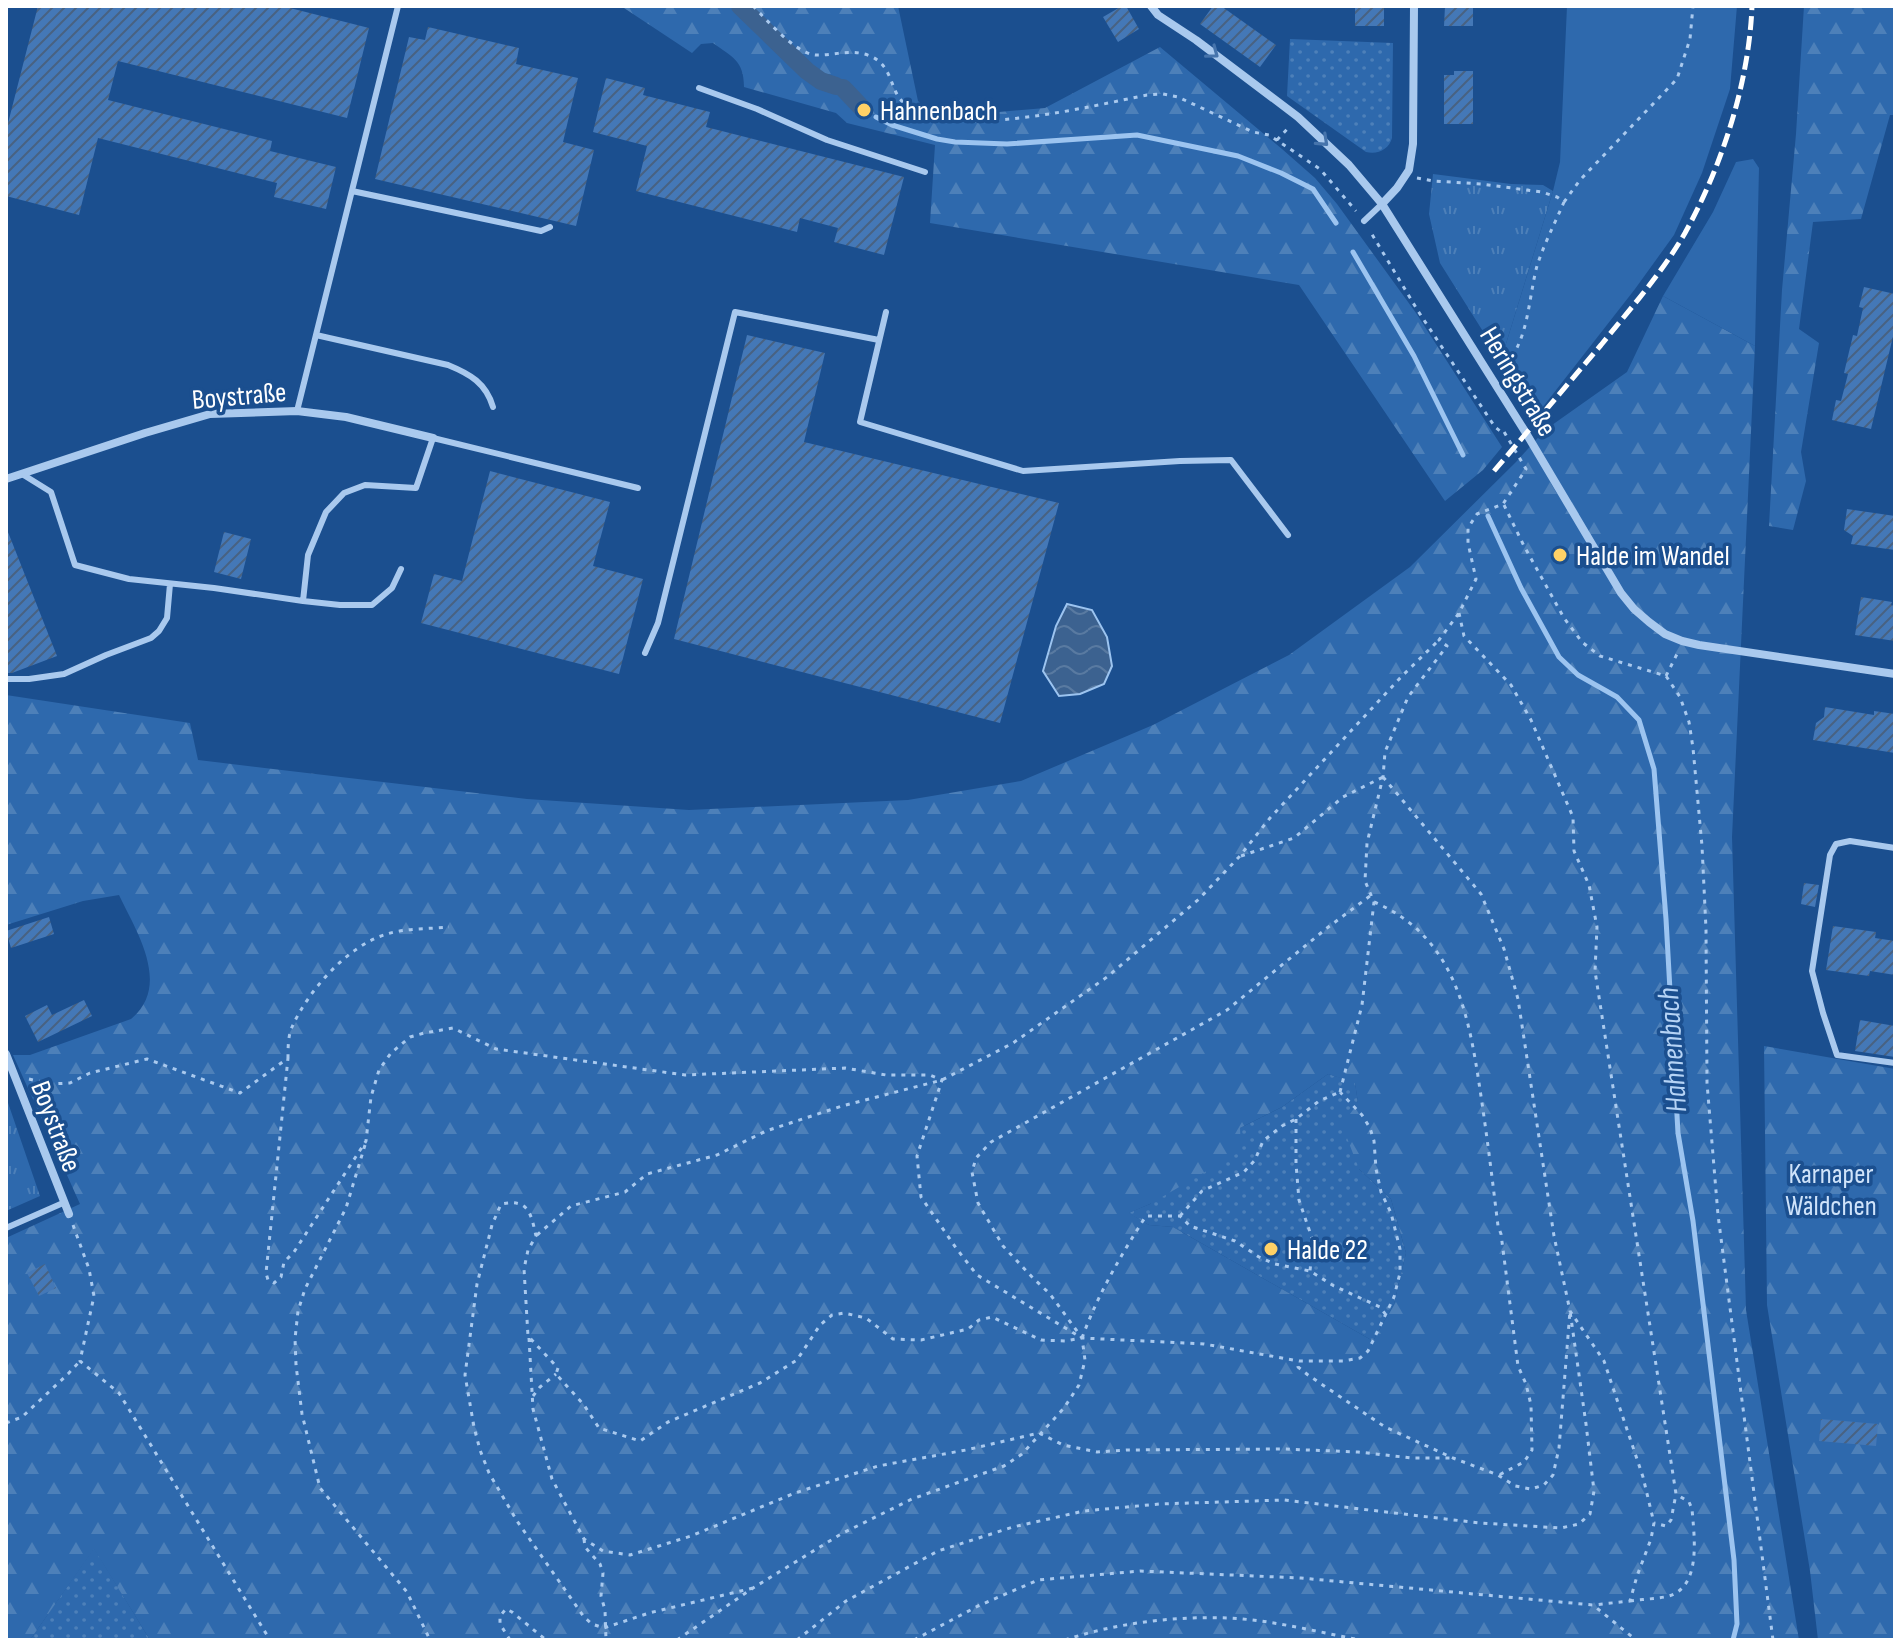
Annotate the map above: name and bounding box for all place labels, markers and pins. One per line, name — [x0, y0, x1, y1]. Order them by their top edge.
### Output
place label: Hahnenbach — [880, 95, 998, 128]
marker: Hahnenbach — [855, 101, 873, 119]
place label: Halde im Wandel — [1576, 540, 1730, 573]
marker: Halde im Wandel — [1551, 546, 1569, 564]
place label: Halde 22 — [1287, 1234, 1368, 1267]
marker: Halde 22 — [1262, 1240, 1280, 1258]

